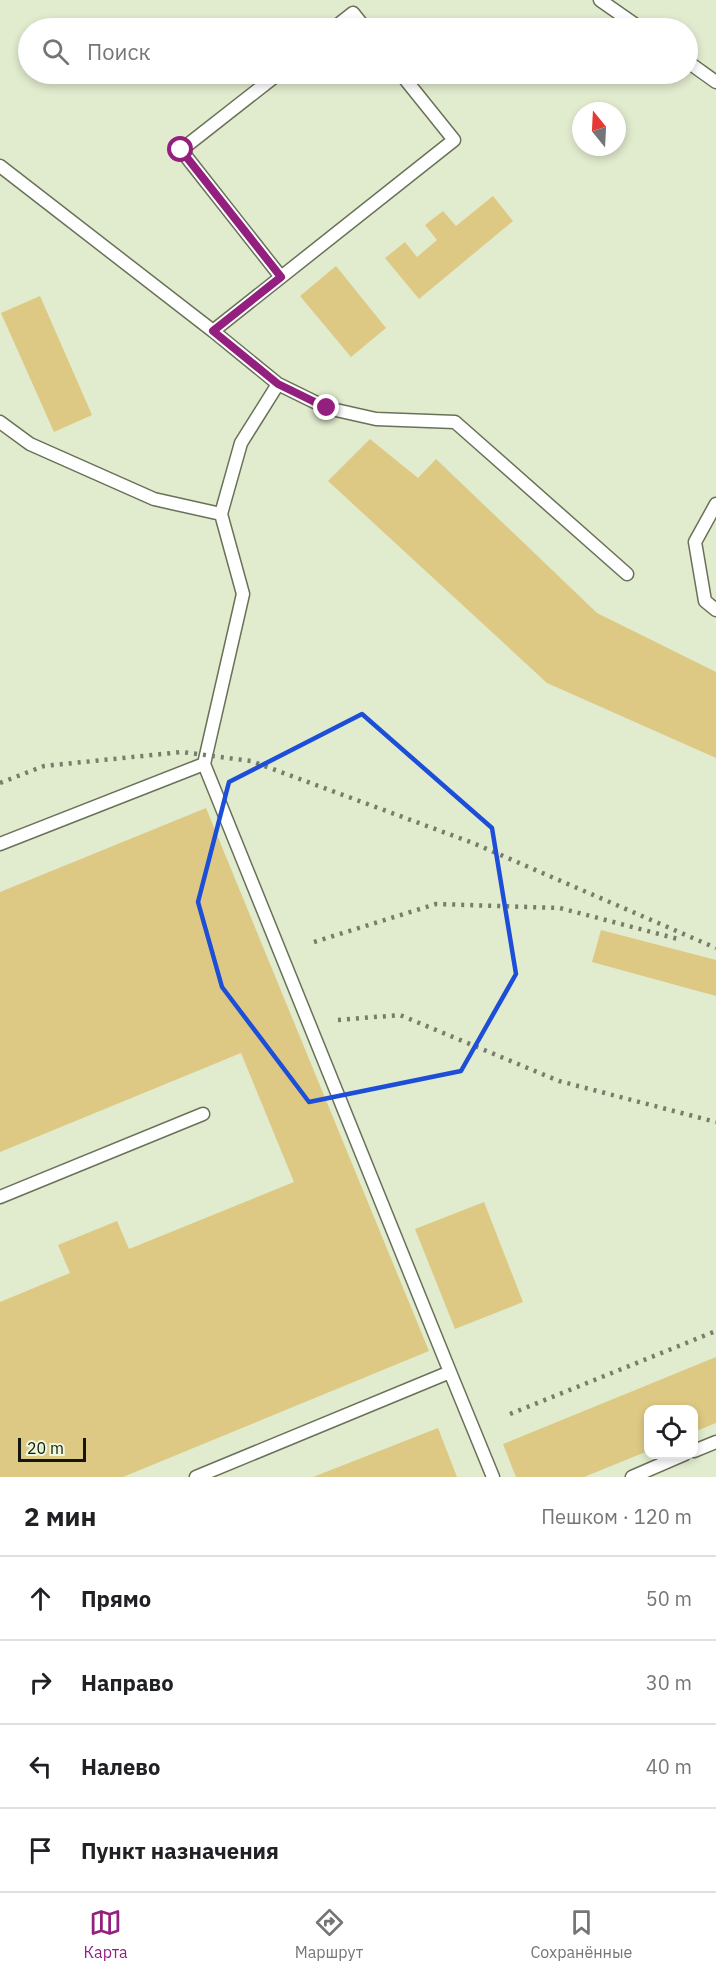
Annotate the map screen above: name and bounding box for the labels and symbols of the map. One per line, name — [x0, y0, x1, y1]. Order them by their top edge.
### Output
north arrow — [572, 102, 626, 156]
route start — [167, 136, 193, 162]
route end — [313, 394, 339, 420]
scale bar — [18, 1435, 86, 1462]

